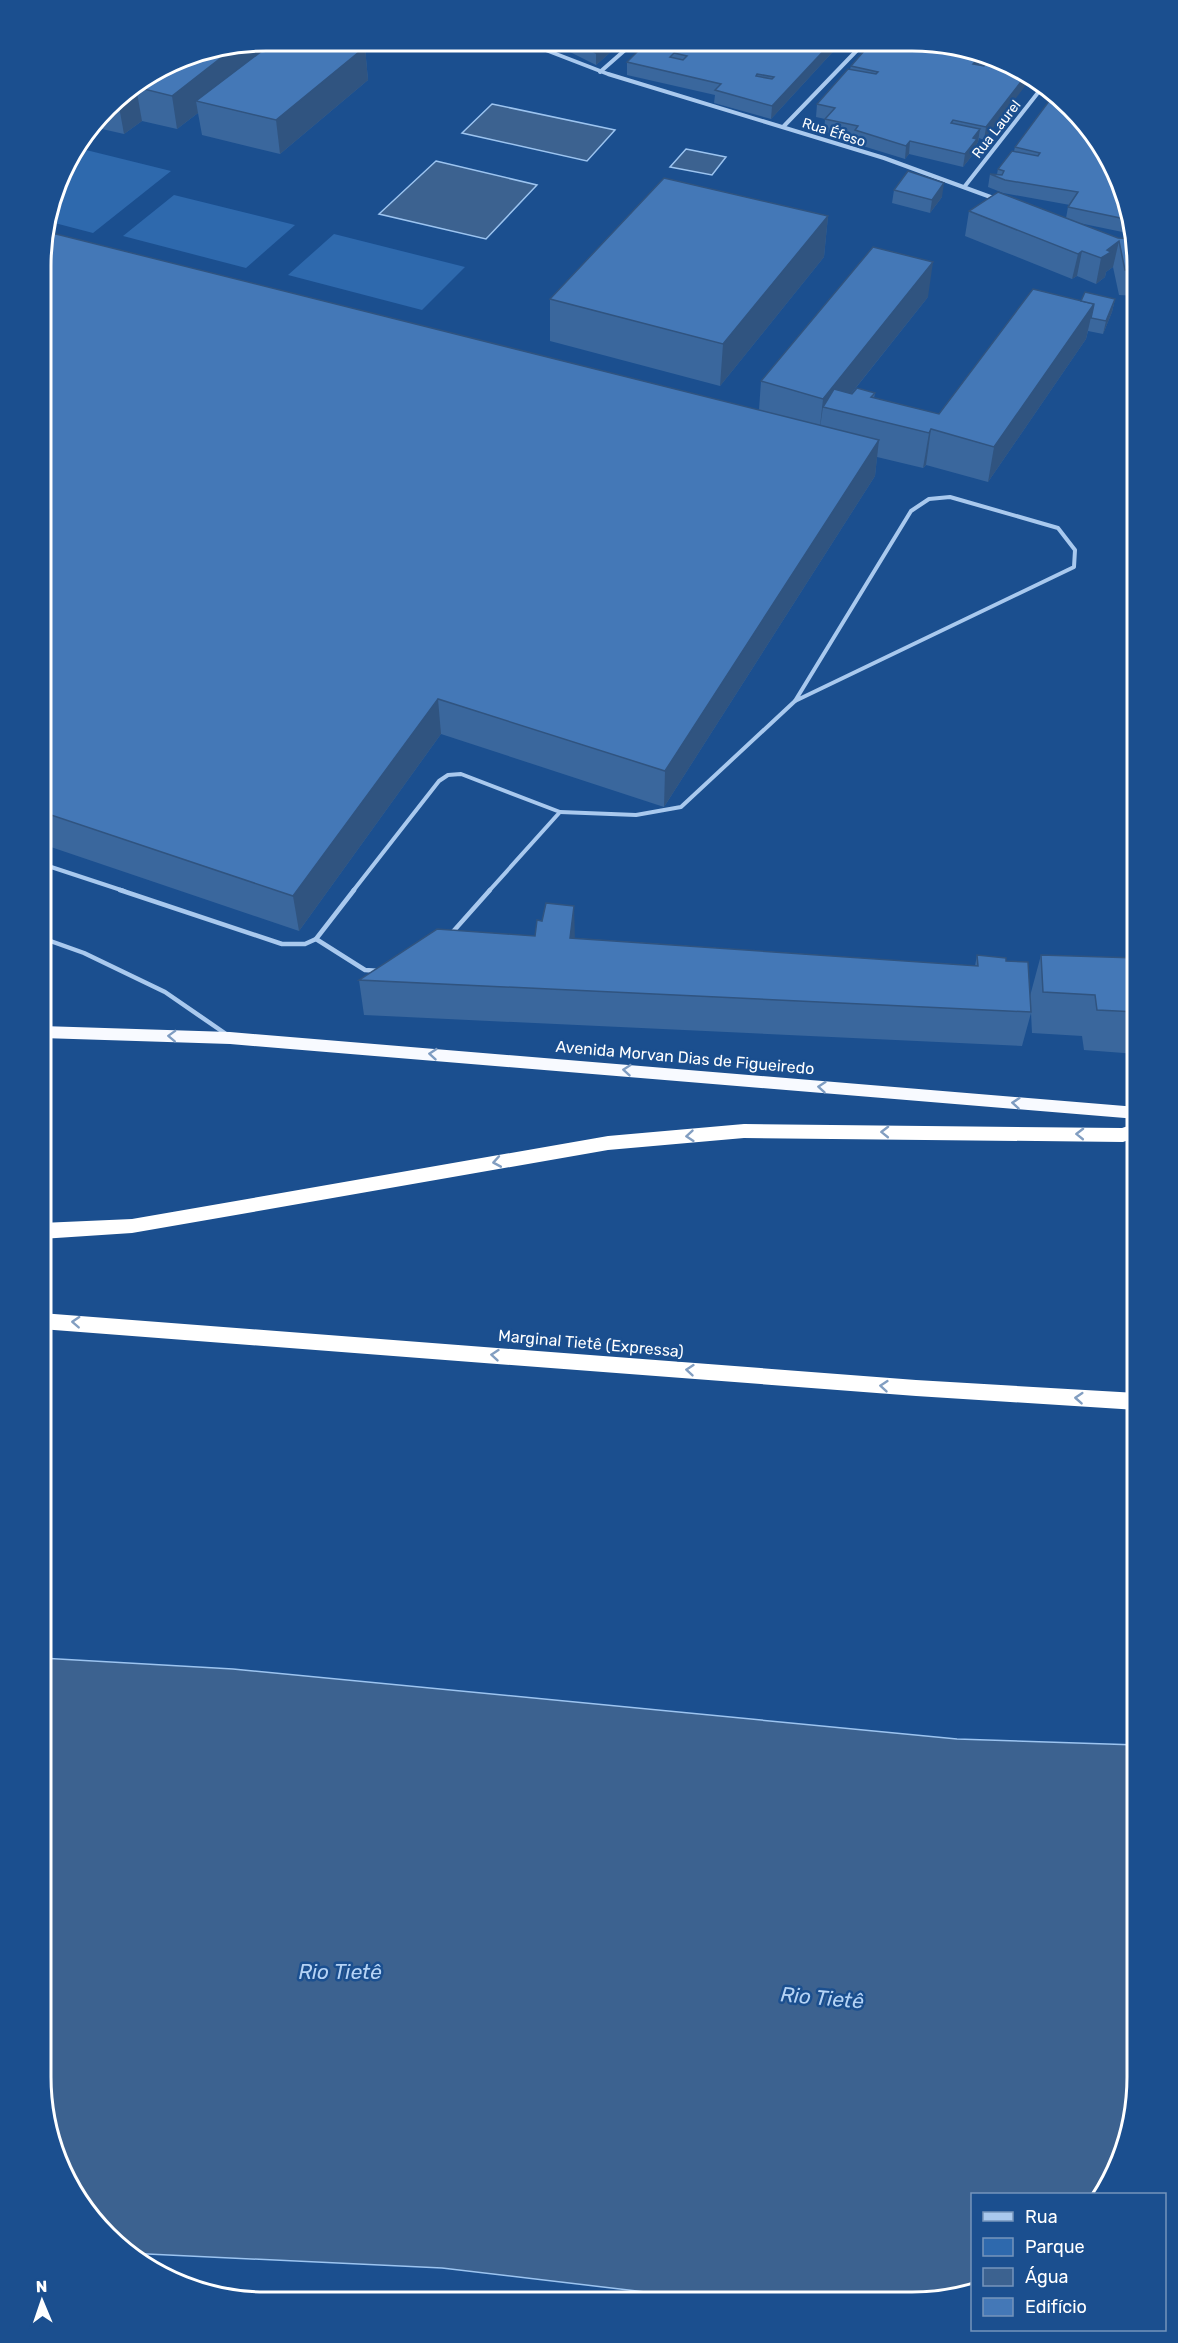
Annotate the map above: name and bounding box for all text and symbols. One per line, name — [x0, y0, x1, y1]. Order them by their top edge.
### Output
street label: Rua Laurel — [968, 97, 1024, 162]
street label: Rua Éfeso — [800, 113, 868, 151]
one-way arrow — [167, 1029, 176, 1042]
street label: Avenida Morvan Dias de Figueiredo — [555, 1037, 815, 1078]
one-way arrow — [429, 1048, 438, 1061]
one-way arrow — [623, 1064, 632, 1077]
one-way arrow — [817, 1080, 826, 1093]
one-way arrow — [1012, 1096, 1021, 1109]
one-way arrow — [880, 1126, 889, 1138]
one-way arrow — [1075, 1128, 1084, 1140]
one-way arrow — [685, 1129, 694, 1142]
one-way arrow — [492, 1155, 502, 1168]
one-way arrow — [71, 1316, 80, 1329]
street label: Marginal Tietê (Expressa) — [497, 1326, 684, 1361]
one-way arrow — [491, 1349, 500, 1362]
one-way arrow — [685, 1364, 694, 1377]
one-way arrow — [880, 1379, 889, 1392]
one-way arrow — [1074, 1392, 1083, 1405]
water label: Rio Tietê — [298, 1959, 382, 1984]
water label: Rio Tietê — [779, 1981, 865, 2014]
legend — [971, 2193, 1166, 2331]
text: Rua — [1025, 2206, 1058, 2228]
text: Parque — [1025, 2236, 1085, 2258]
text: Água — [1025, 2266, 1068, 2288]
north arrow — [12, 2271, 72, 2331]
text: N — [35, 2277, 48, 2296]
text: Edifício — [1025, 2296, 1087, 2318]

